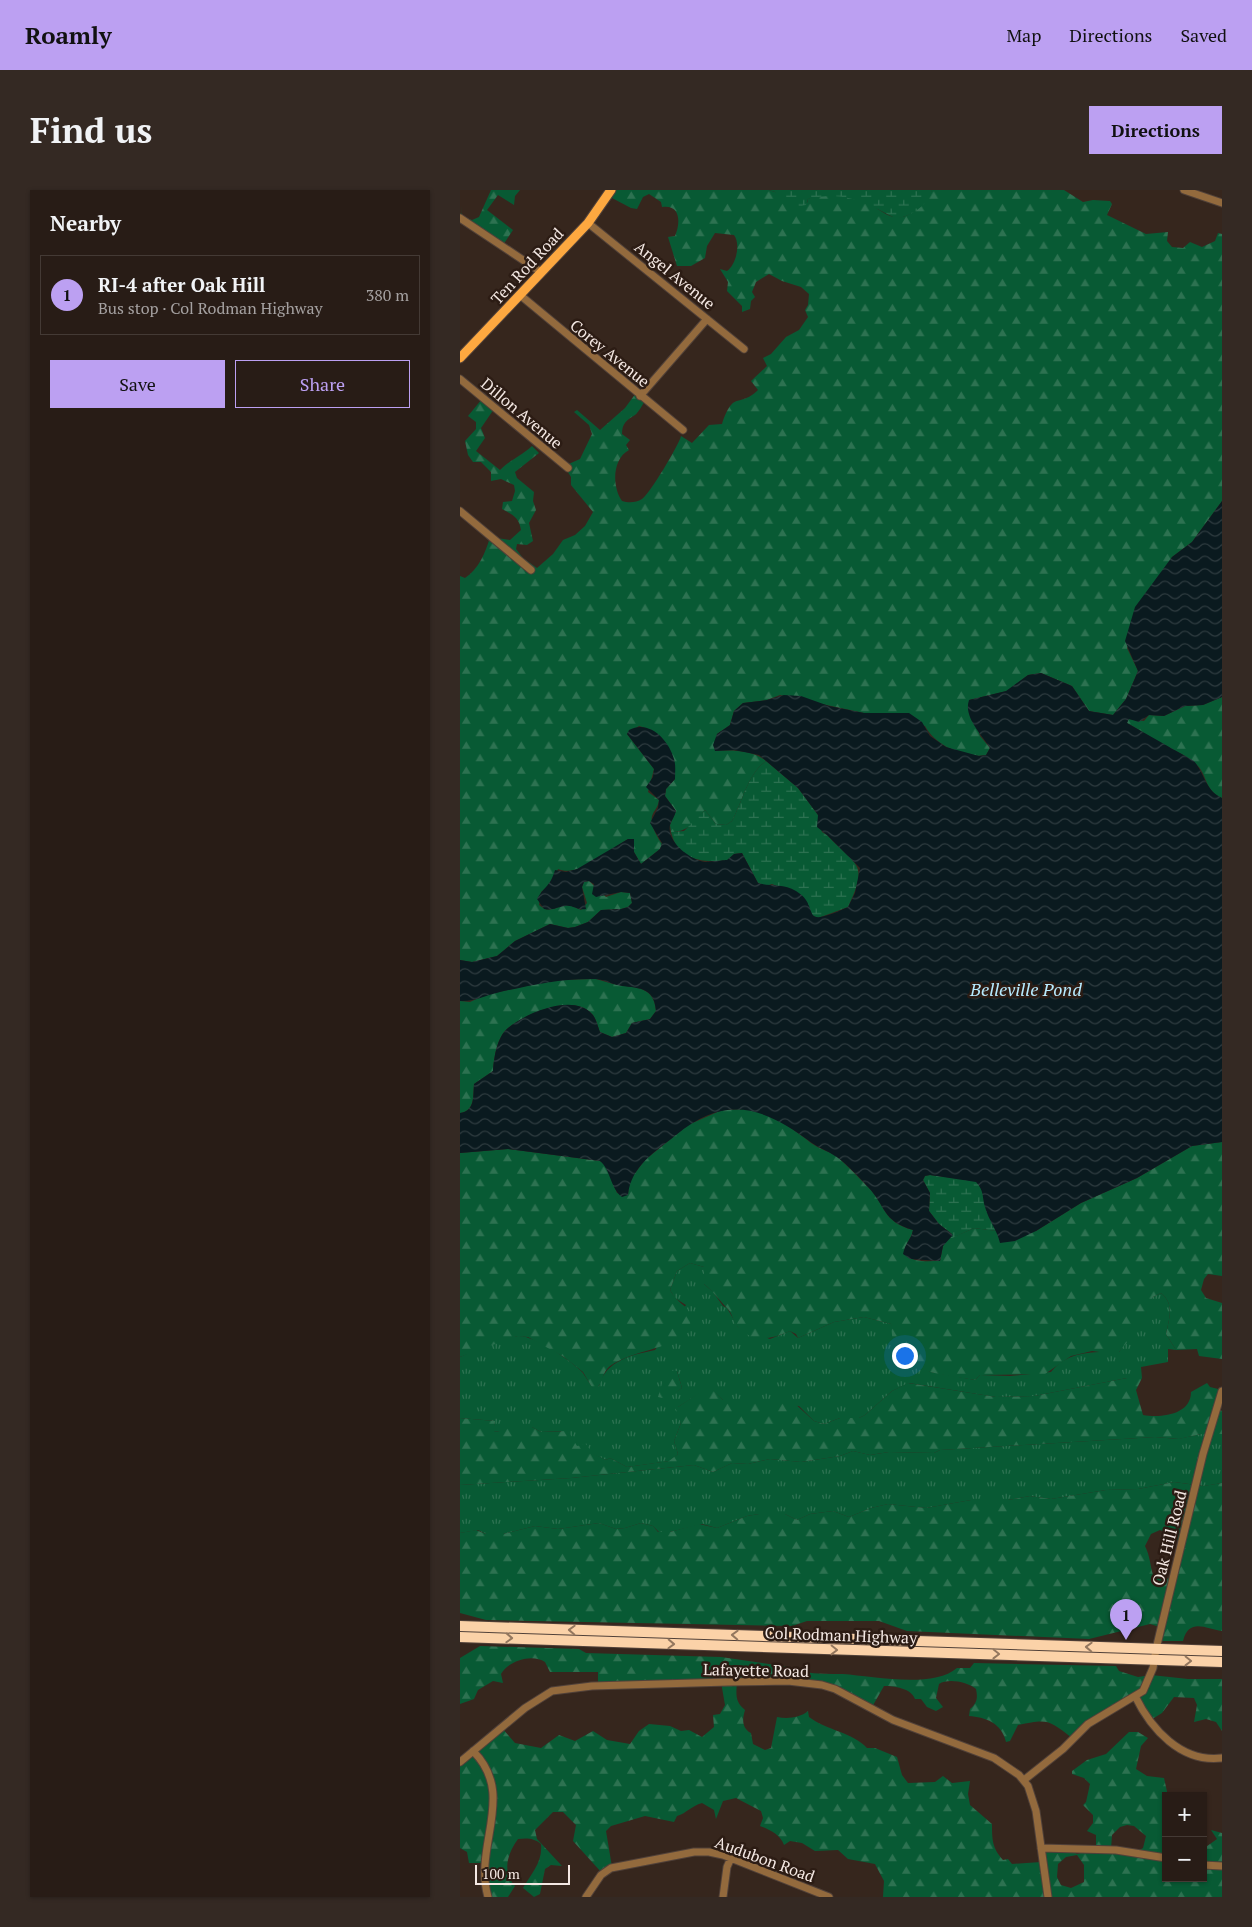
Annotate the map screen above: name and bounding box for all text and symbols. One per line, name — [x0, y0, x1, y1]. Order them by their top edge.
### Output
text: Roamly — [25, 19, 112, 51]
text: Map — [1006, 23, 1041, 47]
text: Directions — [1069, 23, 1152, 47]
text: Saved — [1180, 23, 1227, 47]
button: Directions — [1089, 106, 1222, 154]
text: Find us — [30, 107, 152, 153]
text: Nearby — [50, 209, 121, 237]
street label: Ten Rod Road — [486, 223, 568, 309]
street label: Angel Avenue — [630, 236, 720, 314]
text: RI-4 after Oak Hill — [98, 272, 265, 297]
text: 1 — [62, 284, 72, 306]
text: 380 m — [366, 284, 409, 306]
text: Bus stop · Col Rodman Highway — [98, 297, 323, 319]
street label: Corey Avenue — [565, 314, 655, 392]
button: Save — [50, 360, 225, 408]
button: Share — [235, 360, 410, 408]
street label: Dillon Avenue — [477, 372, 567, 454]
water label: Belleville Pond — [969, 977, 1082, 1001]
your location — [892, 1343, 918, 1369]
street label: Oak Hill Road — [1147, 1488, 1192, 1588]
pin: 1 — [1110, 1599, 1142, 1640]
street label: Col Rodman Highway — [764, 1621, 918, 1649]
one-way arrow — [568, 1625, 576, 1635]
one-way arrow — [730, 1630, 738, 1641]
one-way arrow — [505, 1633, 513, 1644]
one-way arrow — [667, 1638, 675, 1649]
one-way arrow — [1085, 1641, 1093, 1652]
one-way arrow — [830, 1645, 838, 1655]
one-way arrow — [992, 1648, 1000, 1659]
one-way arrow — [1185, 1656, 1193, 1666]
street label: Lafayette Road — [703, 1658, 809, 1682]
map controls — [1162, 1792, 1207, 1882]
button: + — [1162, 1792, 1207, 1837]
street label: Audubon Road — [712, 1831, 818, 1887]
button: − — [1162, 1837, 1207, 1882]
scale bar — [475, 1862, 570, 1885]
text: 100 m — [482, 1864, 520, 1883]

